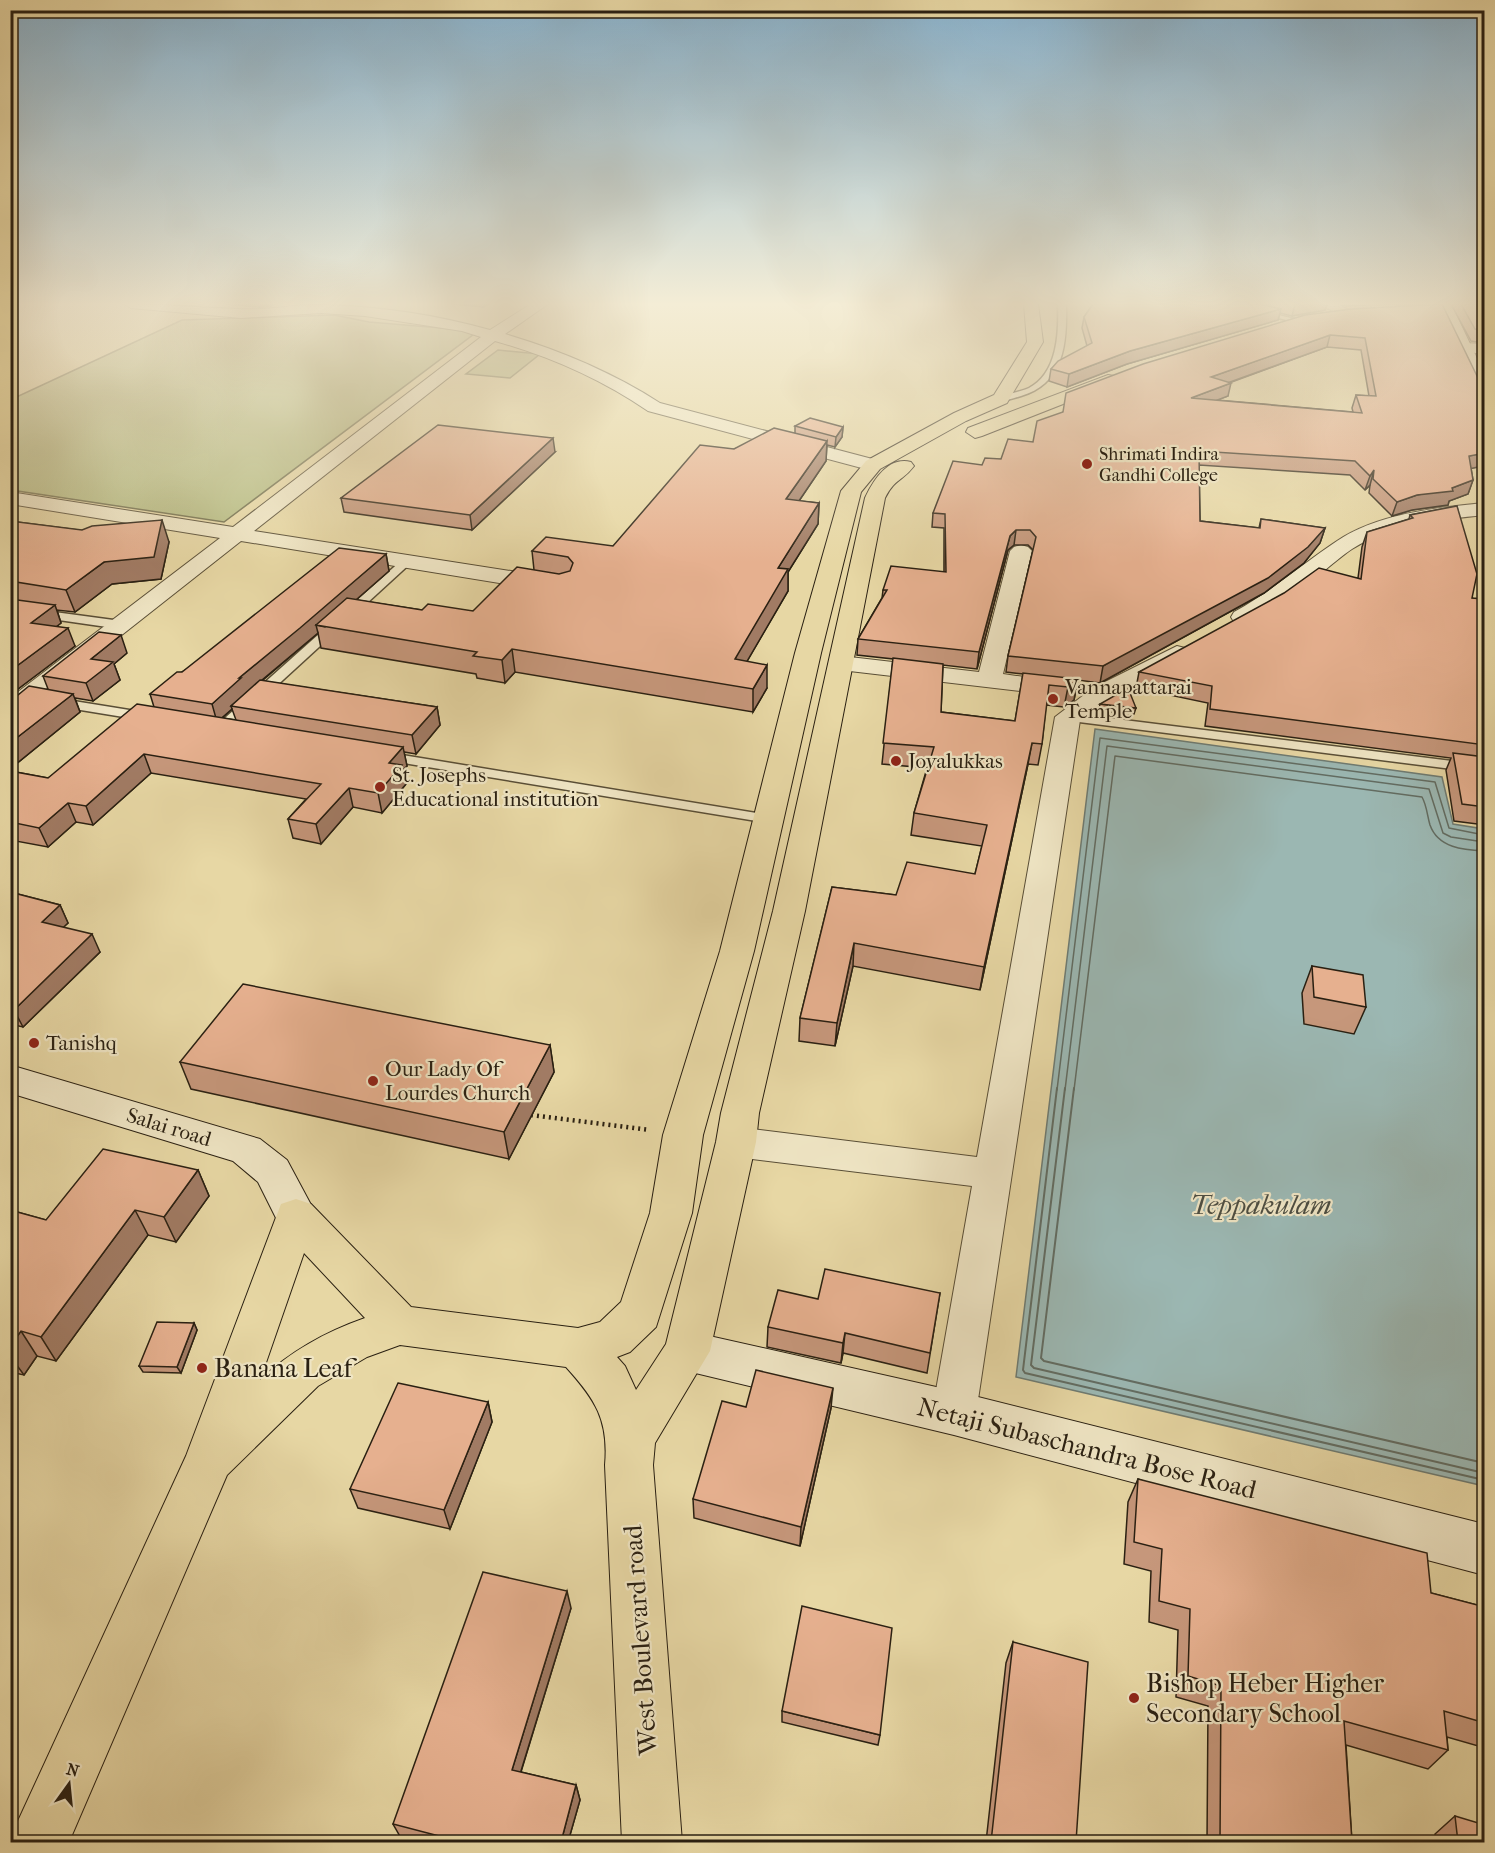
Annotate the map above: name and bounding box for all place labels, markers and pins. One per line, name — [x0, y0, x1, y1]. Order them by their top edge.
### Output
place label: Shrimati Indira Gandhi College — [1099, 444, 1219, 486]
marker: Shrimati Indira Gandhi College — [1080, 457, 1094, 471]
place label: Vannapattarai Temple — [1064, 675, 1192, 723]
marker: Vannapattarai Temple — [1046, 692, 1060, 706]
place label: Joyalukkas — [906, 749, 1003, 773]
marker: Joyalukkas — [889, 754, 903, 768]
place label: St. Josephs Educational institution — [392, 763, 598, 811]
marker: St. Josephs Educational institution — [373, 780, 387, 794]
place label: Tanishq — [46, 1031, 118, 1055]
marker: Tanishq — [27, 1036, 41, 1050]
place label: Our Lady Of Lourdes Church — [385, 1057, 530, 1105]
marker: Our Lady Of Lourdes Church — [366, 1074, 380, 1088]
place label: Banana Leaf — [214, 1353, 357, 1384]
marker: Banana Leaf — [195, 1361, 209, 1375]
place label: Bishop Heber Higher Secondary School — [1146, 1668, 1384, 1729]
marker: Bishop Heber Higher Secondary School — [1127, 1691, 1141, 1705]

